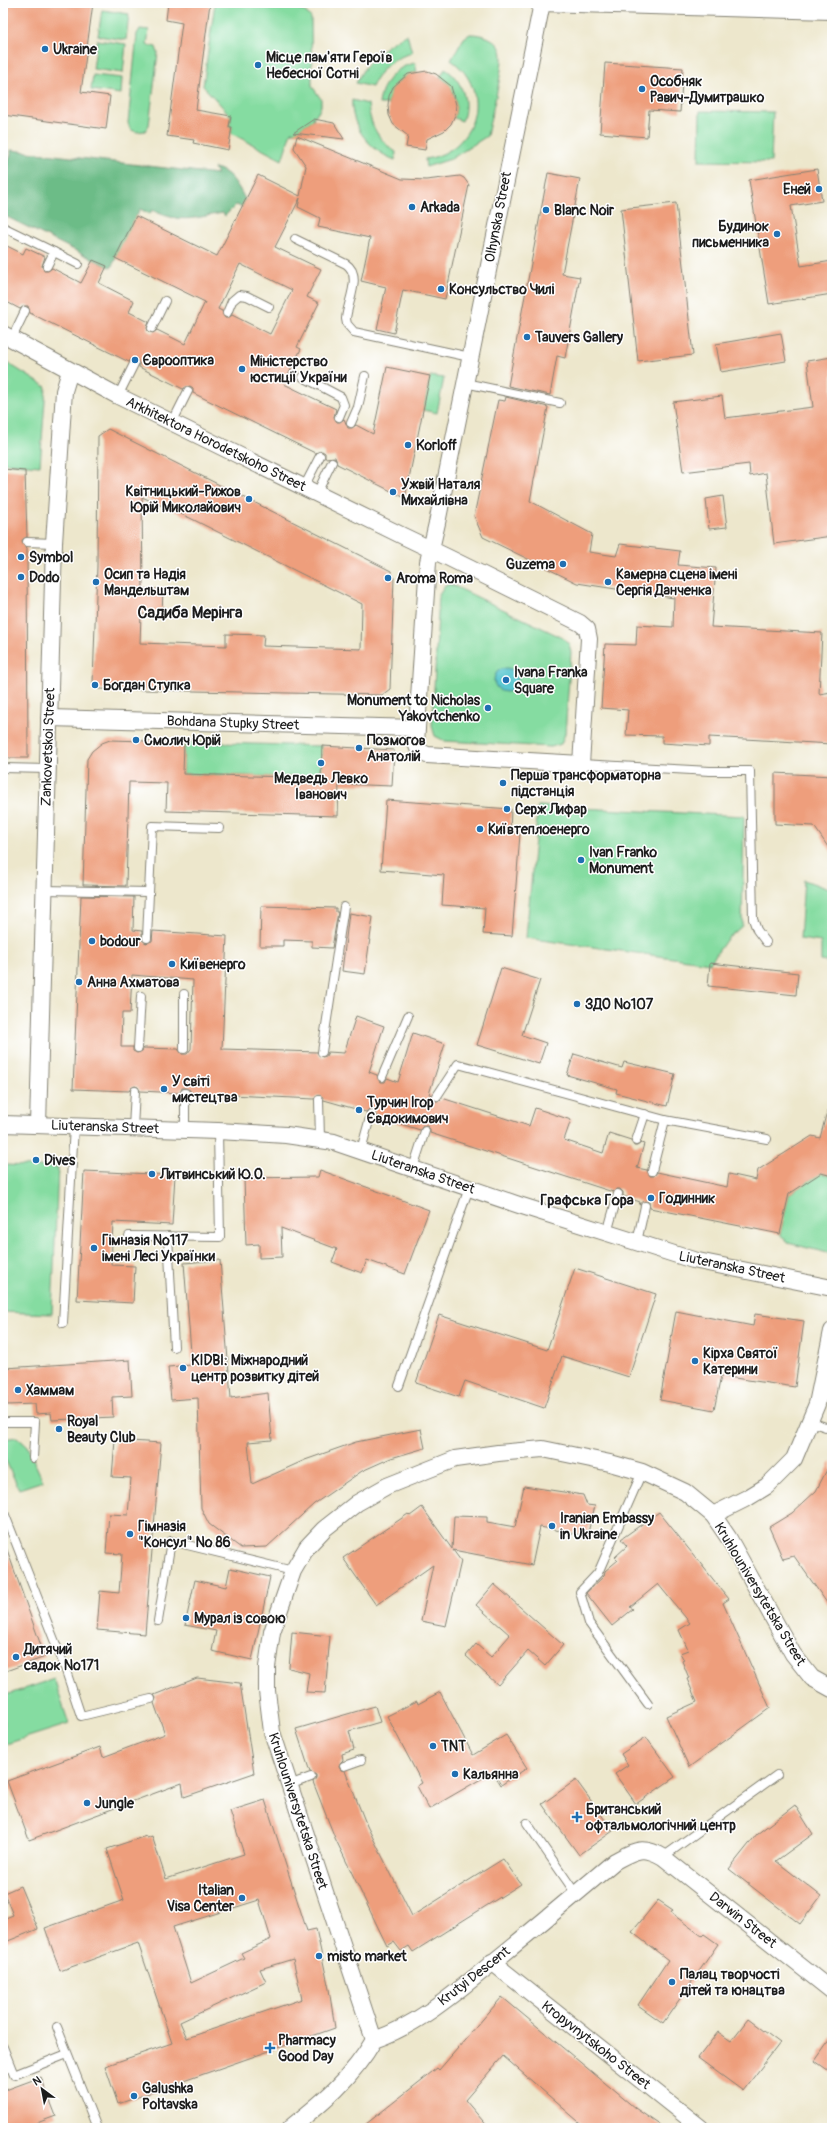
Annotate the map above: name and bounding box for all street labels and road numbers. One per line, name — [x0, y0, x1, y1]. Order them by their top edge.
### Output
street label: Olhynska Street — [481, 170, 515, 264]
street label: Arkhitektora Horodetskoho Street — [123, 393, 309, 495]
street label: Zankovetskoi Street — [37, 687, 59, 807]
street label: Bohdana Stupky Street — [166, 712, 300, 734]
street label: Liuteranska Street — [51, 1117, 160, 1137]
street label: Liuteranska Street — [369, 1146, 477, 1198]
street label: Liuteranska Street — [677, 1247, 787, 1287]
street label: Kruhlouniversytetska Street — [710, 1519, 810, 1669]
street label: Kruhlouniversytetska Street — [265, 1730, 332, 1892]
street label: Darwin Street — [706, 1888, 780, 1952]
street label: Krutyi Descent — [435, 1942, 514, 2009]
street label: Kropyvnytskoho Street — [538, 1997, 654, 2093]

